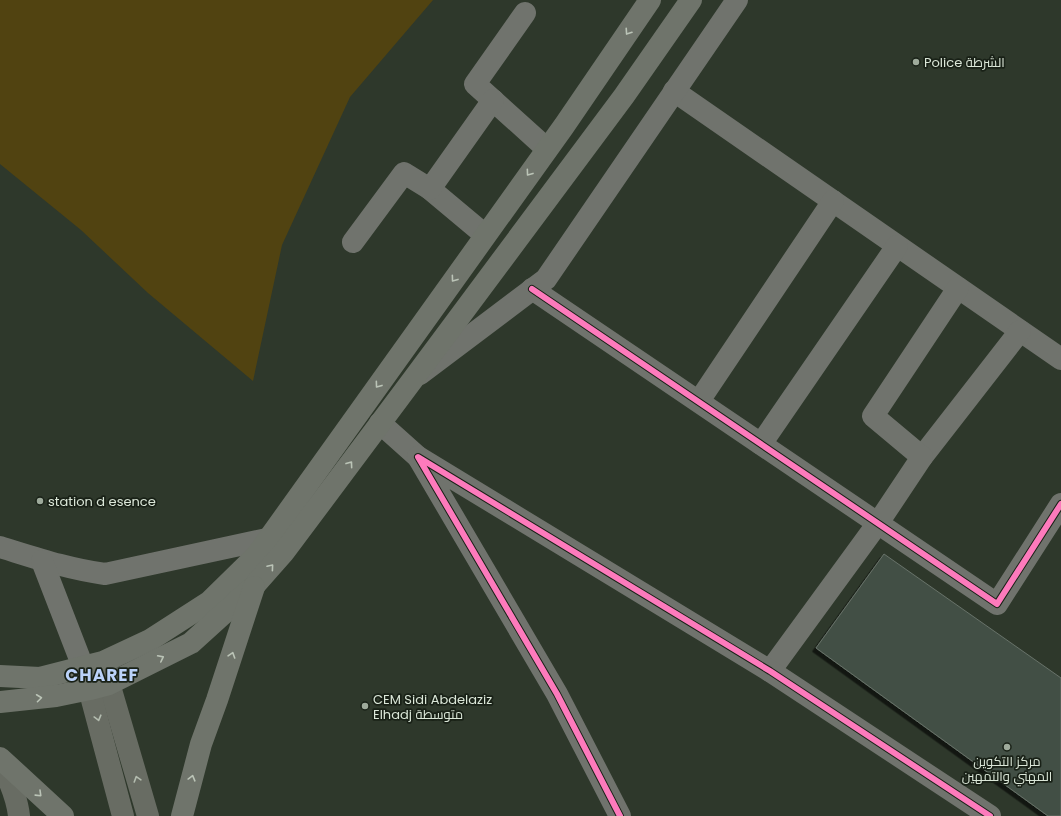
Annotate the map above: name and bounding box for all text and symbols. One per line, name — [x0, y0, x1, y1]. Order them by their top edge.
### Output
one-way arrow — [625, 28, 633, 35]
place label: Police الشرطة — [924, 53, 1005, 72]
marker: Police الشرطة — [911, 57, 921, 67]
one-way arrow — [527, 169, 534, 176]
one-way arrow — [452, 275, 459, 282]
one-way arrow — [375, 381, 383, 388]
one-way arrow — [345, 461, 352, 468]
place label: station d esence — [48, 492, 156, 511]
marker: station d esence — [35, 496, 45, 506]
one-way arrow — [266, 564, 273, 571]
one-way arrow — [227, 651, 236, 658]
one-way arrow — [157, 655, 164, 663]
district label: CHAREF — [65, 663, 139, 687]
place label: CEM Sidi Abdelaziz Elhadj متوسطة — [373, 690, 492, 724]
one-way arrow — [36, 694, 42, 703]
marker: CEM Sidi Abdelaziz Elhadj متوسطة — [360, 701, 370, 711]
one-way arrow — [93, 715, 101, 722]
marker: مركز التكوين المهني والتمهين — [1002, 742, 1012, 752]
place label: مركز التكوين المهني والتمهين — [962, 752, 1052, 787]
one-way arrow — [133, 775, 142, 782]
one-way arrow — [187, 775, 195, 781]
one-way arrow — [34, 789, 42, 796]

